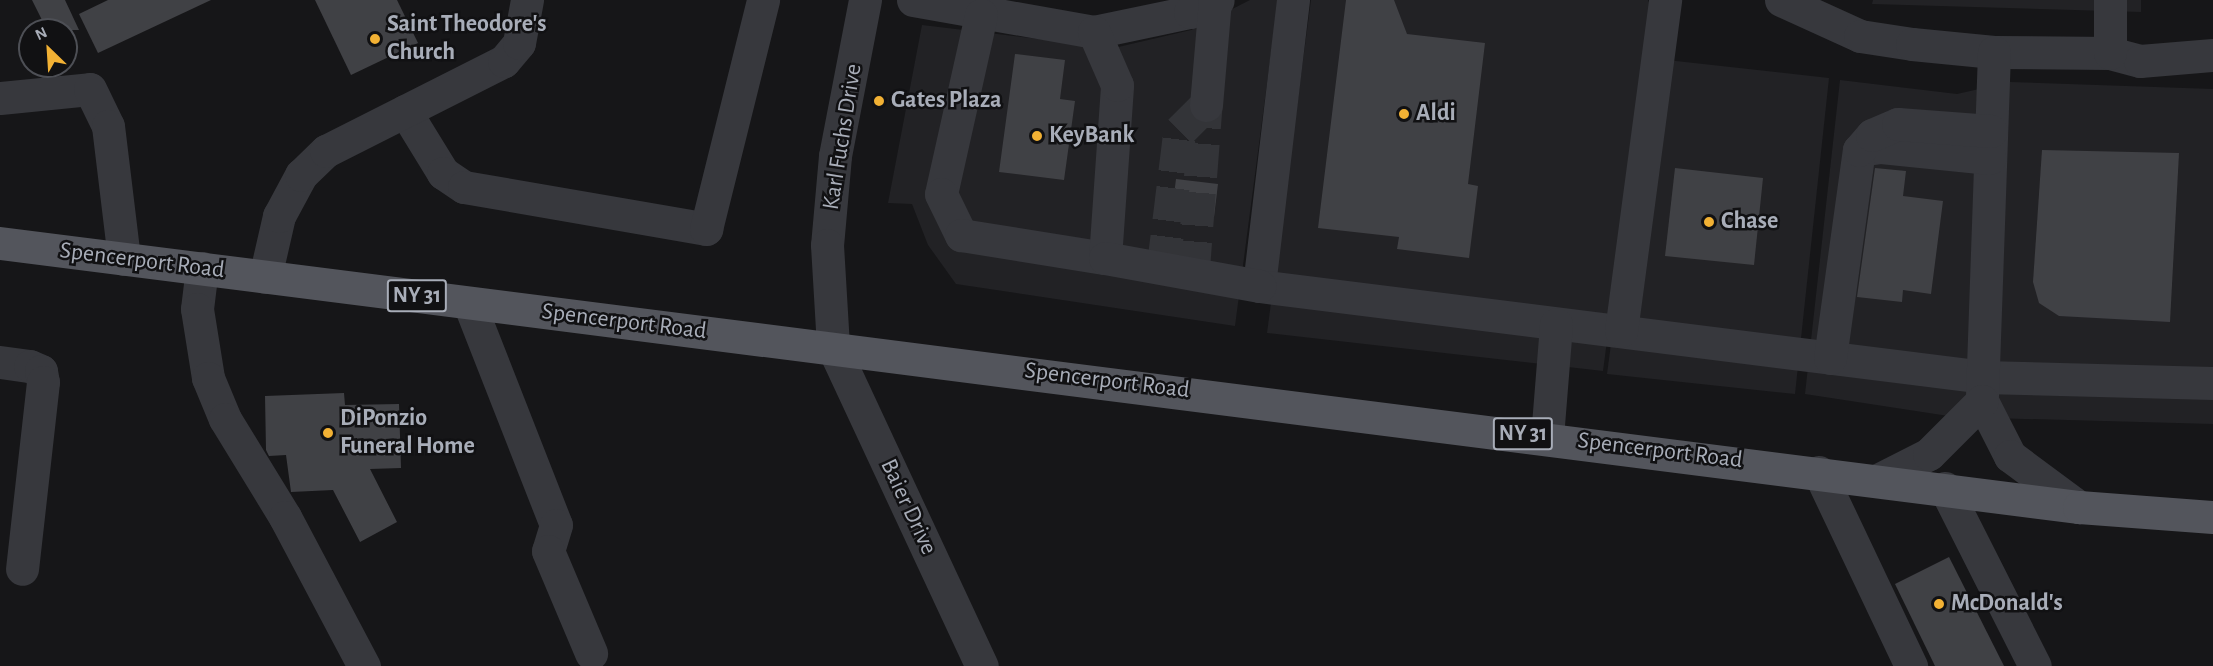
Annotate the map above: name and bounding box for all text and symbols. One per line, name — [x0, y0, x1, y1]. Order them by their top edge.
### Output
place label: Saint Theodore's Church — [387, 11, 546, 67]
north arrow — [18, 18, 78, 78]
text: N — [33, 24, 50, 43]
marker: Saint Theodore's Church — [368, 32, 382, 46]
street label: Karl Fuchs Drive — [817, 62, 869, 212]
place label: Gates Plaza — [891, 87, 1002, 115]
marker: Gates Plaza — [872, 94, 886, 108]
place label: Aldi — [1416, 100, 1456, 128]
marker: Aldi — [1397, 107, 1411, 121]
place label: KeyBank — [1049, 122, 1134, 150]
marker: KeyBank — [1030, 129, 1044, 143]
place label: Chase — [1721, 208, 1778, 236]
marker: Chase — [1702, 215, 1716, 229]
street label: Spencerport Road — [58, 237, 226, 285]
road number: NY 31 — [386, 277, 448, 315]
street label: Spencerport Road — [540, 298, 708, 346]
street label: Spencerport Road — [1023, 357, 1191, 405]
place label: DiPonzio Funeral Home — [340, 405, 475, 461]
road number: NY 31 — [1492, 415, 1555, 453]
marker: DiPonzio Funeral Home — [321, 426, 335, 440]
street label: Spencerport Road — [1576, 427, 1744, 475]
street label: Baier Drive — [873, 454, 943, 560]
place label: McDonald's — [1951, 590, 2063, 618]
marker: McDonald's — [1932, 597, 1946, 611]

